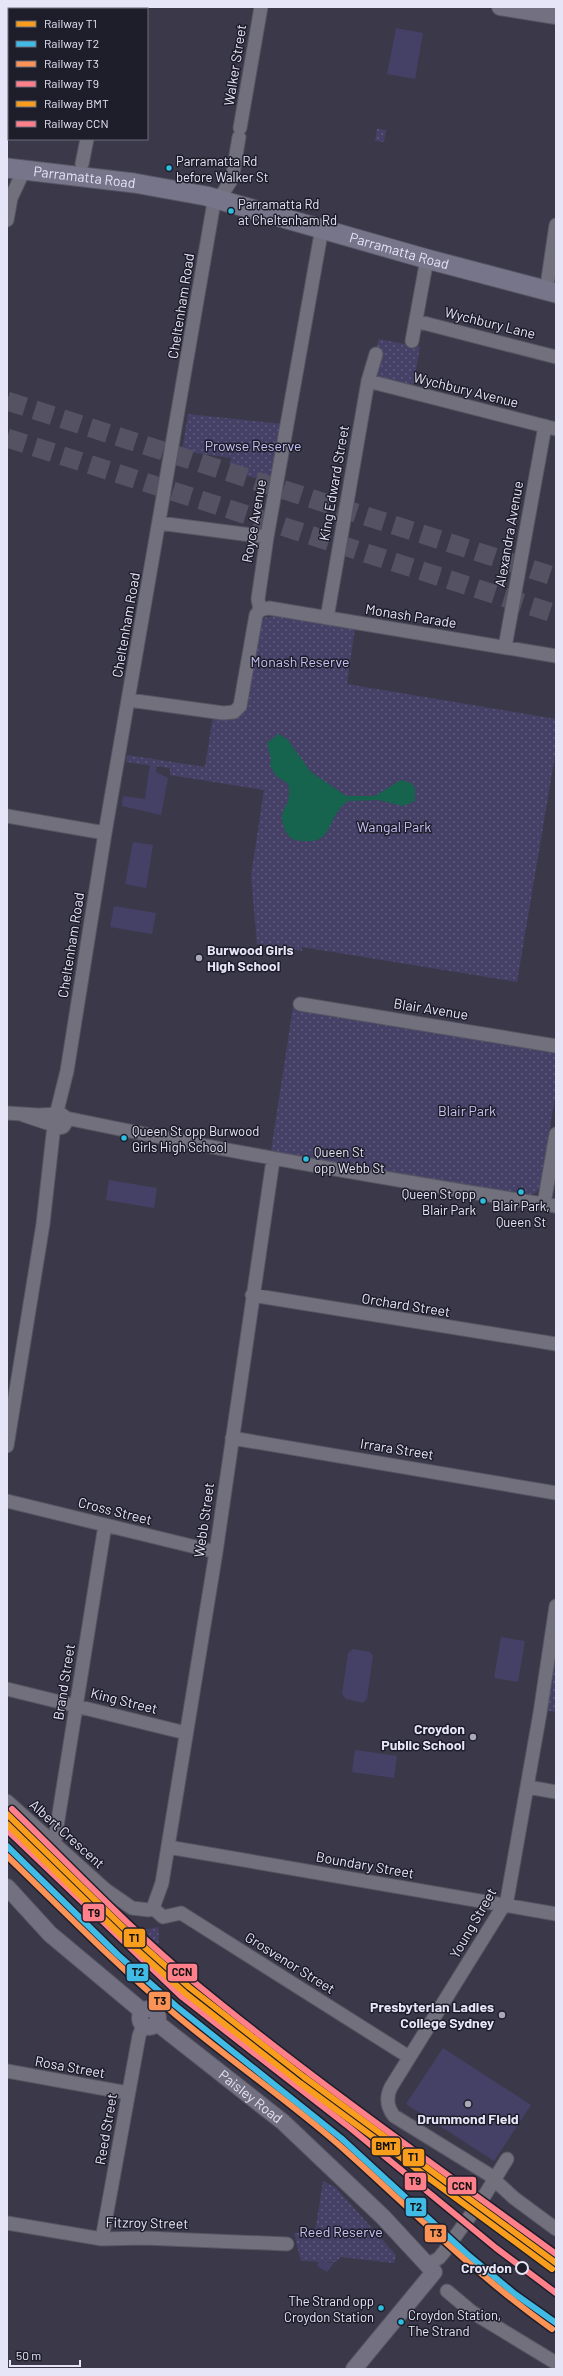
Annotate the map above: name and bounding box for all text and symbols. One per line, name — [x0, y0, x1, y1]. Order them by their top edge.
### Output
legend — [8, 8, 148, 140]
text: Railway T1 — [44, 16, 97, 30]
street label: Walker Street — [220, 23, 249, 107]
text: Railway T2 — [44, 36, 99, 50]
text: Railway T3 — [44, 56, 99, 70]
text: Railway T9 — [44, 76, 99, 90]
text: Railway BMT — [44, 96, 109, 110]
text: Railway CCN — [44, 116, 109, 130]
place label: Parramatta Rd before Walker St — [176, 153, 268, 185]
street label: Parramatta Road — [33, 162, 136, 191]
marker: Parramatta Rd before Walker St — [164, 163, 174, 173]
place label: Parramatta Rd at Cheltenham Rd — [238, 196, 337, 228]
marker: Parramatta Rd at Cheltenham Rd — [226, 206, 236, 216]
street label: Parramatta Road — [348, 228, 451, 272]
street label: Cheltenham Road — [164, 252, 197, 360]
street label: Wychbury Lane — [443, 303, 537, 342]
street label: Wychbury Avenue — [412, 368, 520, 411]
street label: King Edward Street — [315, 424, 352, 542]
park label: Prowse Reserve — [205, 437, 301, 454]
street label: Royce Avenue — [238, 478, 269, 564]
street label: Alexandra Avenue — [491, 480, 526, 588]
street label: Cheltenham Road — [108, 571, 143, 679]
street label: Monash Parade — [364, 600, 458, 631]
park label: Monash Reserve — [251, 653, 349, 670]
park label: Wangal Park — [357, 818, 431, 835]
street label: Cheltenham Road — [54, 891, 87, 999]
place label: Burwood Girls High School — [207, 941, 294, 974]
marker: Burwood Girls High School — [194, 953, 204, 963]
street label: Blair Avenue — [393, 994, 470, 1023]
park label: Blair Park — [438, 1102, 496, 1119]
place label: Queen St opp Burwood Girls High School — [132, 1123, 259, 1155]
marker: Queen St opp Burwood Girls High School — [119, 1133, 129, 1143]
place label: Queen St opp Webb St — [314, 1144, 385, 1176]
marker: Queen St opp Webb St — [301, 1154, 311, 1164]
place label: Queen St opp Blair Park — [402, 1186, 476, 1218]
marker: Blair Park, Queen St — [516, 1187, 526, 1197]
marker: Queen St opp Blair Park — [478, 1196, 488, 1206]
place label: Blair Park, Queen St — [492, 1198, 550, 1230]
street label: Orchard Street — [361, 1289, 452, 1320]
street label: Irrara Street — [359, 1434, 435, 1463]
street label: Webb Street — [190, 1481, 217, 1558]
street label: Cross Street — [76, 1493, 154, 1528]
street label: Brand Street — [49, 1643, 78, 1721]
street label: King Street — [89, 1684, 159, 1717]
place label: Croydon Public School — [381, 1720, 465, 1753]
marker: Croydon Public School — [468, 1732, 478, 1742]
street label: Albert Crescent — [26, 1796, 108, 1872]
street label: Boundary Street — [315, 1848, 415, 1881]
street label: Young Street — [446, 1885, 499, 1961]
line badge: T9 — [82, 1903, 105, 1922]
text: T9 — [88, 1906, 100, 1919]
line badge: T1 — [123, 1928, 146, 1948]
street label: Grosvenor Street — [242, 1928, 338, 1997]
text: T1 — [129, 1931, 139, 1944]
line badge: T2 — [126, 1963, 149, 1982]
line badge: CCN — [167, 1963, 198, 1982]
text: T2 — [132, 1965, 144, 1978]
text: CCN — [172, 1965, 192, 1978]
line badge: T3 — [148, 1991, 171, 2011]
text: T3 — [154, 1994, 166, 2007]
place label: Presbyterian Ladies College Sydney — [370, 1998, 494, 2031]
marker: Presbyterian Ladies College Sydney — [497, 2010, 507, 2020]
street label: Rosa Street — [34, 2052, 107, 2081]
street label: Paisley Road — [216, 2066, 286, 2126]
street label: Reed Street — [91, 2092, 120, 2166]
marker: Drummond Field — [463, 2099, 473, 2109]
place label: Drummond Field — [417, 2110, 519, 2127]
line badge: BMT — [371, 2137, 401, 2156]
text: BMT — [375, 2139, 397, 2152]
line badge: T1 — [402, 2148, 425, 2167]
text: T1 — [408, 2150, 418, 2163]
line badge: T9 — [404, 2172, 427, 2191]
text: T9 — [409, 2174, 421, 2187]
line badge: CCN — [447, 2176, 477, 2195]
text: CCN — [452, 2179, 472, 2192]
line badge: T2 — [405, 2197, 427, 2217]
text: T2 — [410, 2200, 422, 2213]
street label: Fitzroy Street — [106, 2213, 189, 2232]
park label: Reed Reserve — [299, 2223, 383, 2240]
line badge: T3 — [424, 2224, 447, 2243]
text: T3 — [430, 2226, 442, 2239]
place label: Croydon — [461, 2259, 512, 2276]
marker: Croydon — [515, 2261, 529, 2275]
place label: The Strand opp Croydon Station — [284, 2293, 374, 2325]
marker: The Strand opp Croydon Station — [376, 2303, 386, 2313]
place label: Croydon Station, The Strand — [408, 2307, 501, 2339]
marker: Croydon Station, The Strand — [396, 2317, 406, 2327]
scale bar — [10, 2342, 80, 2368]
text: 50 m — [16, 2348, 41, 2362]

